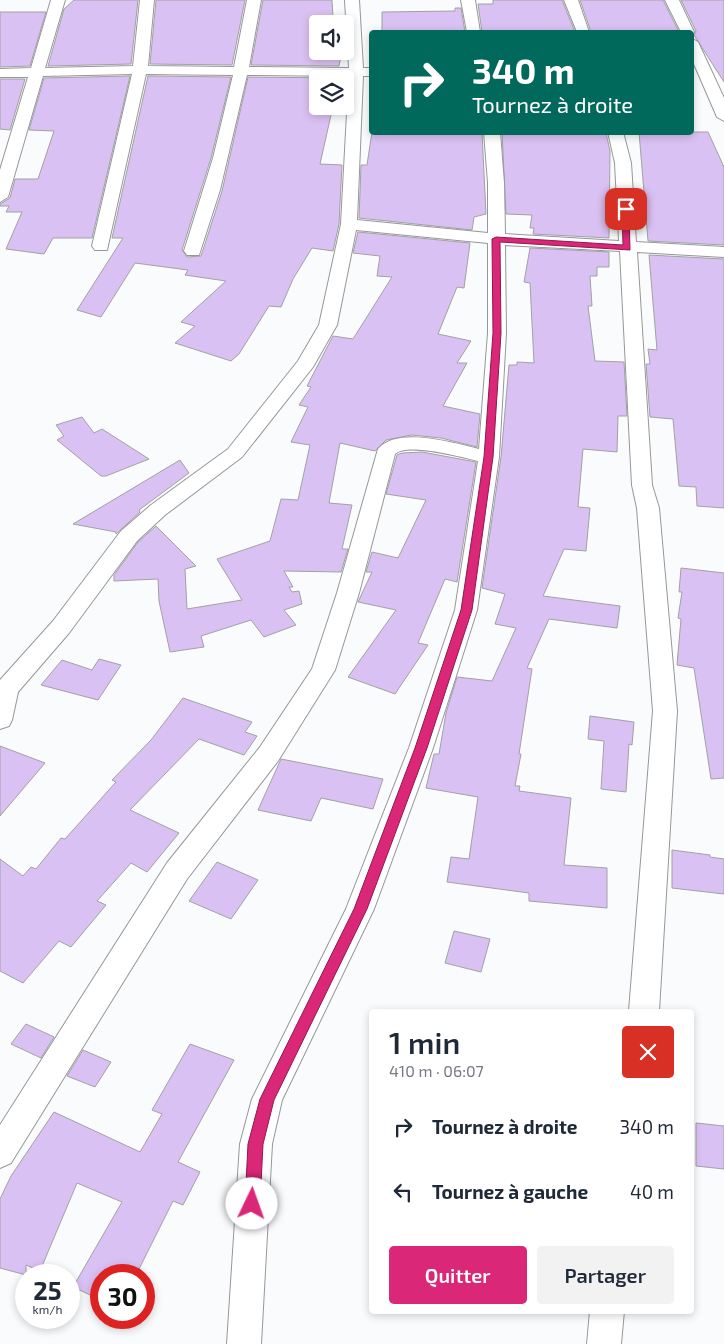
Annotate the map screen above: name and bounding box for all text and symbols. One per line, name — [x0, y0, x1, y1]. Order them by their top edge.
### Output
map controls — [309, 15, 354, 115]
button: sound — [309, 15, 354, 60]
text: 340 m — [472, 49, 575, 91]
icon: right — [389, 50, 454, 115]
button: layers — [309, 70, 354, 115]
text: Tournez à droite — [472, 91, 633, 117]
pin — [605, 188, 647, 230]
icon: arrive — [612, 195, 640, 223]
text: 1 min — [389, 1024, 460, 1060]
button: close — [622, 1026, 674, 1078]
text: 410 m · 06:07 — [389, 1061, 484, 1080]
icon: right — [389, 1113, 417, 1141]
text: Tournez à droite — [432, 1115, 578, 1138]
text: 340 m — [619, 1115, 674, 1138]
position arrow — [225, 1177, 277, 1229]
icon: left — [389, 1178, 417, 1206]
text: Tournez à gauche — [432, 1180, 588, 1203]
text: 40 m — [630, 1180, 674, 1203]
button: Quitter — [389, 1246, 527, 1304]
button: Partager — [537, 1246, 674, 1304]
speed limit sign: 30 — [90, 1264, 155, 1329]
text: 25 — [33, 1275, 62, 1305]
text: km/h — [33, 1302, 62, 1316]

